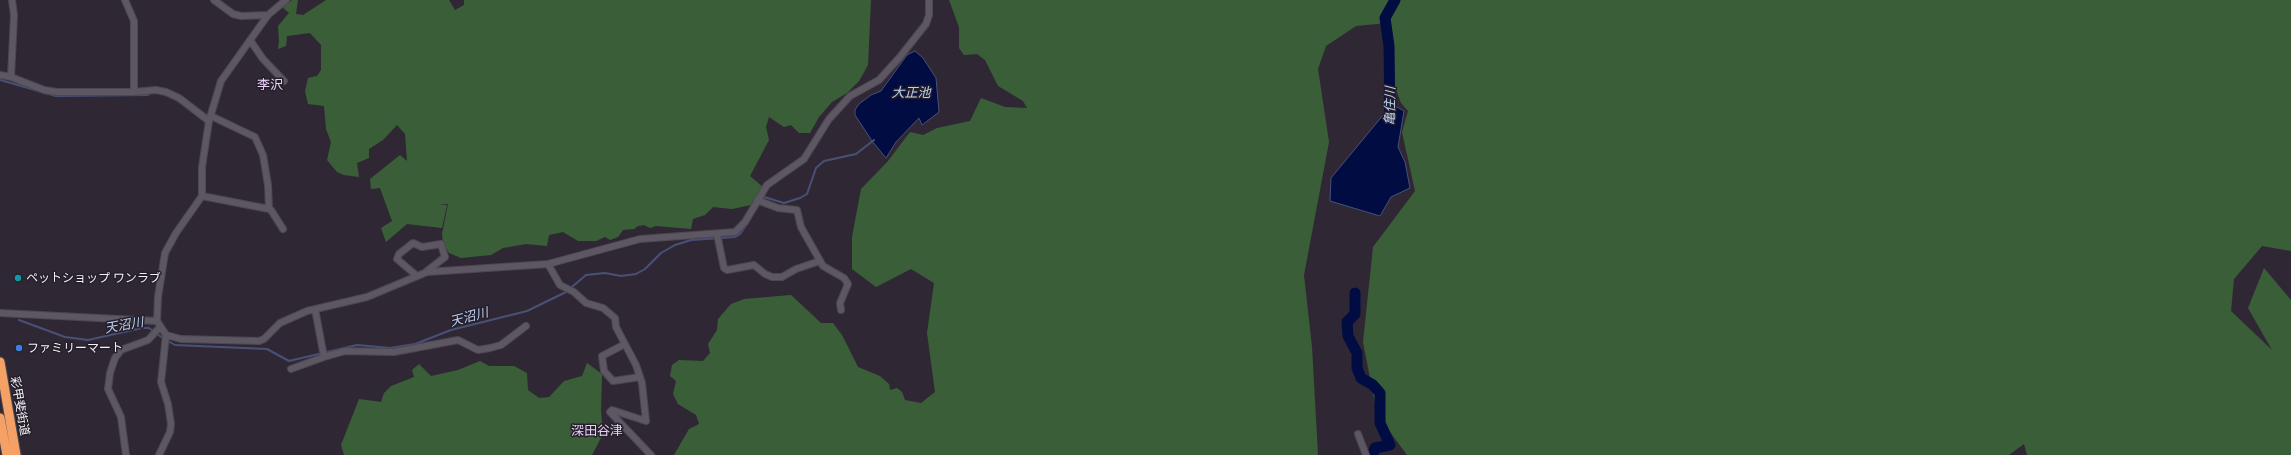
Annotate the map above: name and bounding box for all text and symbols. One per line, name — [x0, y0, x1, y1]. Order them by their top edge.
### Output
district label: 李沢 — [257, 77, 283, 93]
water label: 大正池 — [892, 85, 930, 101]
water label: 亀住川 — [1382, 86, 1398, 126]
place label: ペットショップ ワンラブ — [26, 271, 161, 285]
marker: ペットショップ ワンラブ — [13, 273, 23, 283]
water label: 天沼川 — [448, 304, 490, 330]
water label: 天沼川 — [103, 314, 145, 336]
place label: ファミリーマート — [27, 341, 123, 355]
marker: ファミリーマート — [14, 343, 24, 353]
street label: 彩甲斐街道 — [8, 375, 32, 437]
district label: 深田谷津 — [571, 423, 623, 439]

